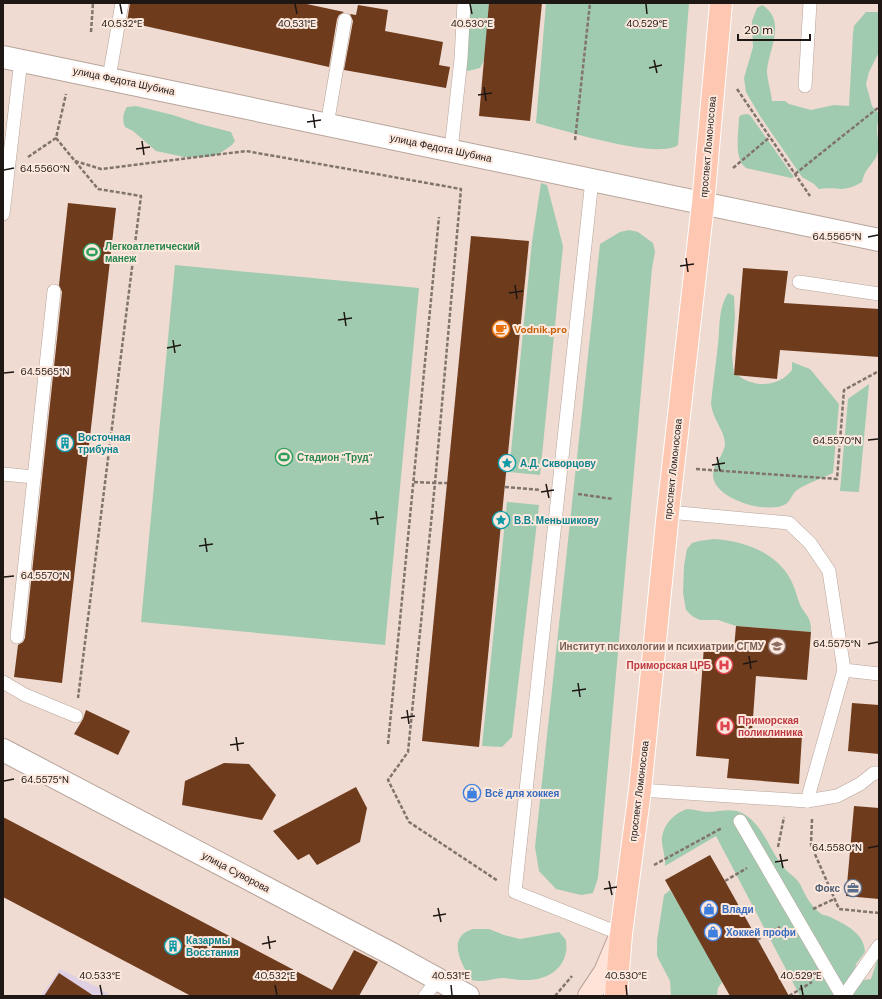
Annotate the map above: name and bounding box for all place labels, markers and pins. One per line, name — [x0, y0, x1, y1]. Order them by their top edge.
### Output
place label: Легкоатлетический манеж — [105, 240, 200, 265]
sports icon: Легкоатлетический манеж — [82, 242, 102, 262]
cafe icon: Vodnik.pro — [491, 319, 511, 339]
place label: Vodnik.pro — [514, 323, 567, 336]
place label: Восточная трибуна — [78, 431, 131, 456]
building icon: Восточная трибуна — [55, 433, 75, 453]
sports icon: Стадион "Труд" — [274, 447, 294, 467]
place label: Стадион "Труд" — [297, 451, 373, 464]
place icon: А.Д. Скворцову — [497, 453, 517, 473]
place label: А.Д. Скворцову — [520, 457, 596, 470]
place icon: В.В. Меньшикову — [491, 510, 511, 530]
place label: В.В. Меньшикову — [514, 514, 599, 527]
school or university icon: Институт психологии и психиатрии СГМУ — [767, 636, 787, 656]
place label: Институт психологии и психиатрии СГМУ — [559, 640, 765, 653]
hospital icon: Приморская ЦРБ — [714, 655, 734, 675]
place label: Приморская ЦРБ — [627, 659, 711, 672]
place label: Приморская поликлиника — [738, 714, 803, 739]
hospital icon: Приморская поликлиника — [715, 716, 735, 736]
shop icon: Всё для хоккея — [462, 783, 482, 803]
place label: Всё для хоккея — [485, 787, 560, 800]
office icon: Фокс — [843, 878, 863, 898]
place label: Фокс — [815, 882, 840, 895]
shop icon: Влади — [699, 899, 719, 919]
place label: Влади — [722, 903, 754, 916]
shop icon: Хоккей профи — [703, 922, 723, 942]
place label: Хоккей профи — [726, 926, 796, 939]
place label: Казармы Восстания — [186, 934, 239, 959]
building icon: Казармы Восстания — [163, 936, 183, 956]

